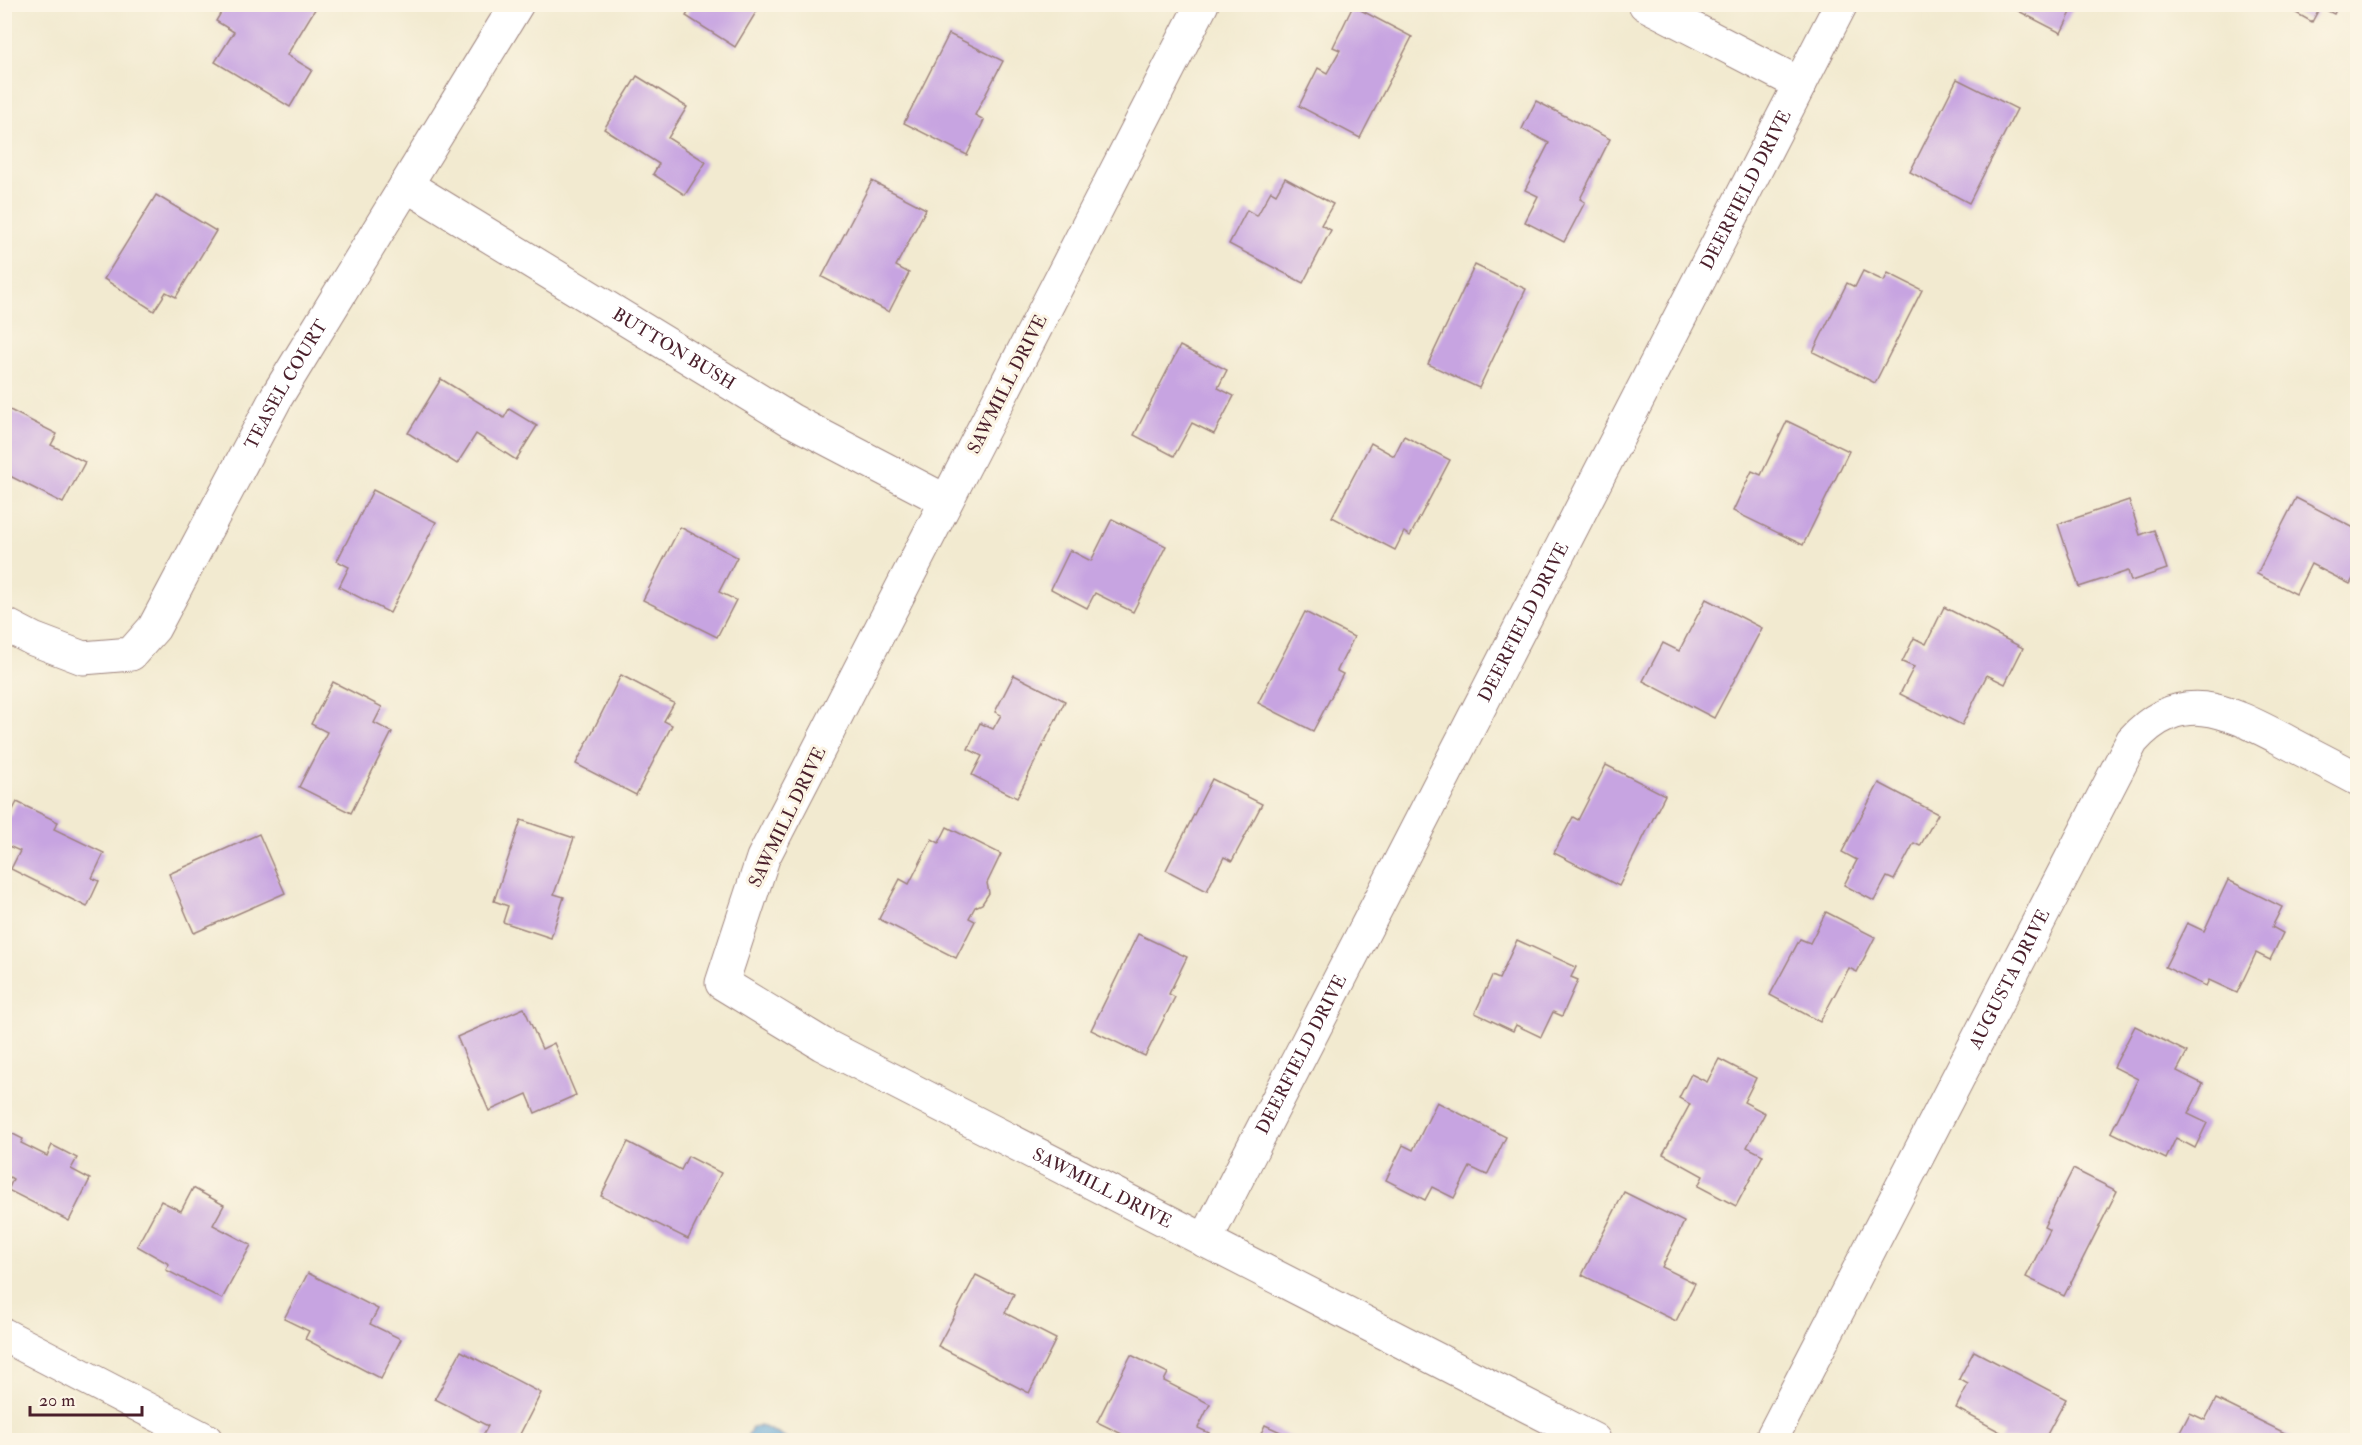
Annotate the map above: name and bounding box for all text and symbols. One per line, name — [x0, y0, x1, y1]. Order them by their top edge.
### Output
street label: DEERFIELD DRIVE — [1695, 106, 1797, 274]
street label: BUTTON BUSH — [608, 303, 739, 395]
street label: SAWMILL DRIVE — [962, 311, 1053, 458]
street label: TEASEL COURT — [240, 315, 333, 454]
street label: DEERFIELD DRIVE — [1473, 538, 1574, 706]
street label: SAWMILL DRIVE — [743, 743, 831, 891]
street label: AUGUSTA DRIVE — [1963, 905, 2055, 1054]
street label: DEERFIELD DRIVE — [1251, 971, 1352, 1138]
street label: SAWMILL DRIVE — [1029, 1143, 1176, 1234]
scale bar — [30, 1379, 142, 1417]
text: 20 m — [39, 1389, 75, 1412]

